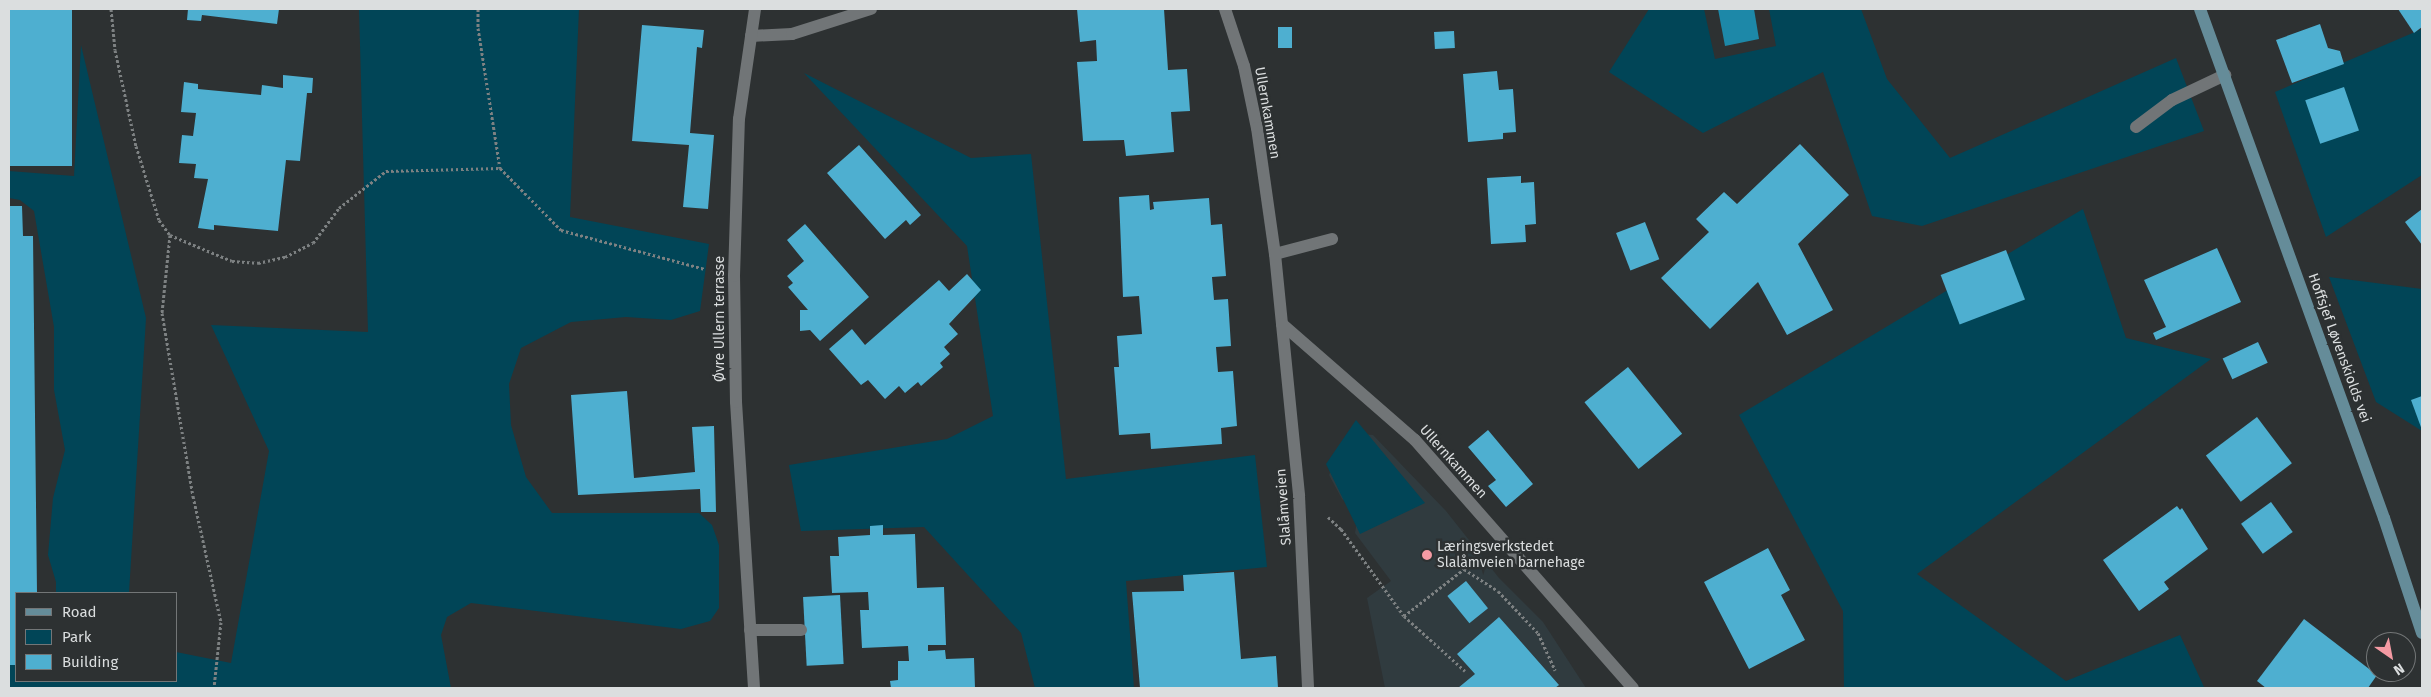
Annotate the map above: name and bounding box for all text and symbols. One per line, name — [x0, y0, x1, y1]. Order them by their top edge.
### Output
street label: Ullernkammen — [1251, 66, 1283, 160]
street label: Øvre Ullern terrasse — [712, 256, 728, 382]
street label: Hoffsjef Løvenskiolds vei — [2304, 271, 2374, 425]
street label: Ullernkammen — [1416, 422, 1490, 502]
street label: Slalåmveien — [1273, 468, 1295, 546]
place label: Læringsverkstedet Slalåmveien barnehage — [1437, 539, 1585, 572]
marker: Læringsverkstedet Slalåmveien barnehage — [1421, 549, 1433, 561]
legend — [15, 592, 178, 682]
text: Road — [62, 603, 97, 621]
text: Park — [62, 628, 92, 646]
north arrow — [2366, 632, 2416, 682]
text: Building — [62, 653, 118, 671]
text: N — [2390, 659, 2407, 679]

